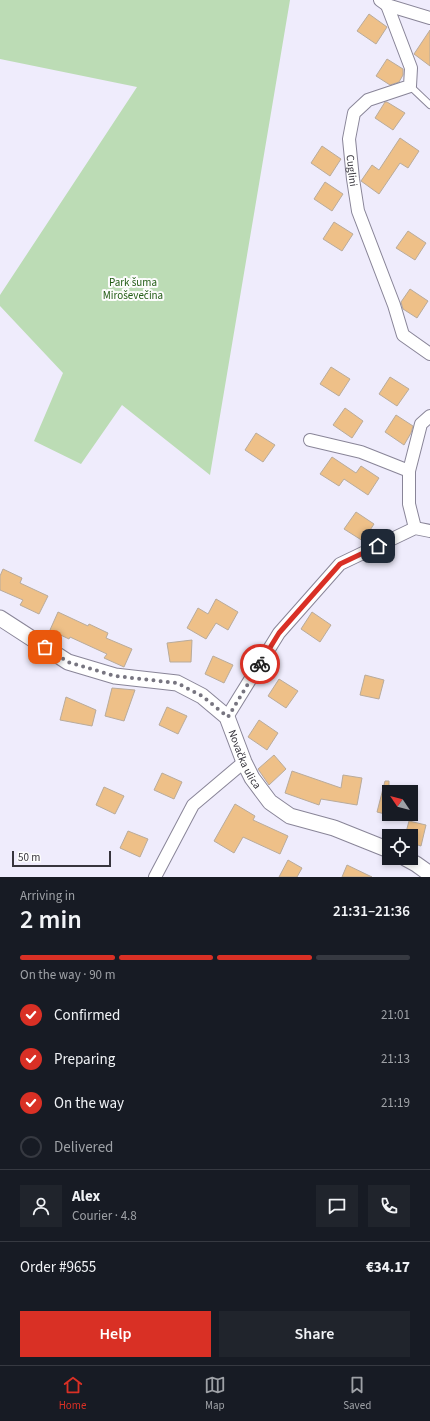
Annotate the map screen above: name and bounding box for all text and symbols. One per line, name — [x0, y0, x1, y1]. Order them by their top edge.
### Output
street label: Cuglini — [343, 154, 361, 188]
park label: Park šuma Miroševečina — [103, 275, 163, 303]
pin — [361, 529, 395, 563]
icon: home — [367, 535, 389, 557]
pin — [28, 630, 62, 664]
icon: bag — [34, 636, 56, 658]
courier — [240, 644, 280, 684]
icon: bike — [249, 653, 271, 675]
street label: Novačka ulica — [224, 728, 265, 792]
north arrow — [382, 785, 418, 821]
map controls — [382, 785, 418, 865]
button: locate — [382, 829, 418, 865]
scale bar — [12, 849, 111, 868]
text: 50 m — [18, 850, 40, 865]
text: Arriving in — [20, 887, 75, 905]
text: 2 min — [20, 901, 82, 938]
text: 21:31–21:36 — [333, 901, 410, 922]
text: On the way · 90 m — [20, 966, 115, 984]
icon: check — [20, 1004, 42, 1026]
text: Confirmed — [54, 1005, 120, 1026]
text: 21:01 — [381, 1006, 410, 1024]
icon: check — [20, 1048, 42, 1070]
text: Preparing — [54, 1049, 115, 1070]
text: 21:13 — [381, 1050, 410, 1068]
icon: check — [20, 1092, 42, 1114]
text: On the way — [54, 1093, 124, 1114]
text: 21:19 — [381, 1094, 410, 1112]
text: Delivered — [54, 1137, 113, 1158]
button: person — [20, 1185, 62, 1227]
button: chat — [316, 1185, 358, 1227]
button: phone — [368, 1185, 410, 1227]
text: Alex — [72, 1186, 100, 1207]
text: Courier · 4.8 — [72, 1207, 137, 1225]
text: Order #9655 — [20, 1257, 96, 1278]
text: €34.17 — [366, 1257, 410, 1278]
button: Help — [20, 1311, 211, 1357]
button: Share — [219, 1311, 410, 1357]
tab: Home — [59, 1374, 86, 1413]
tab: Map — [204, 1374, 226, 1413]
tab: Saved — [343, 1374, 371, 1413]

